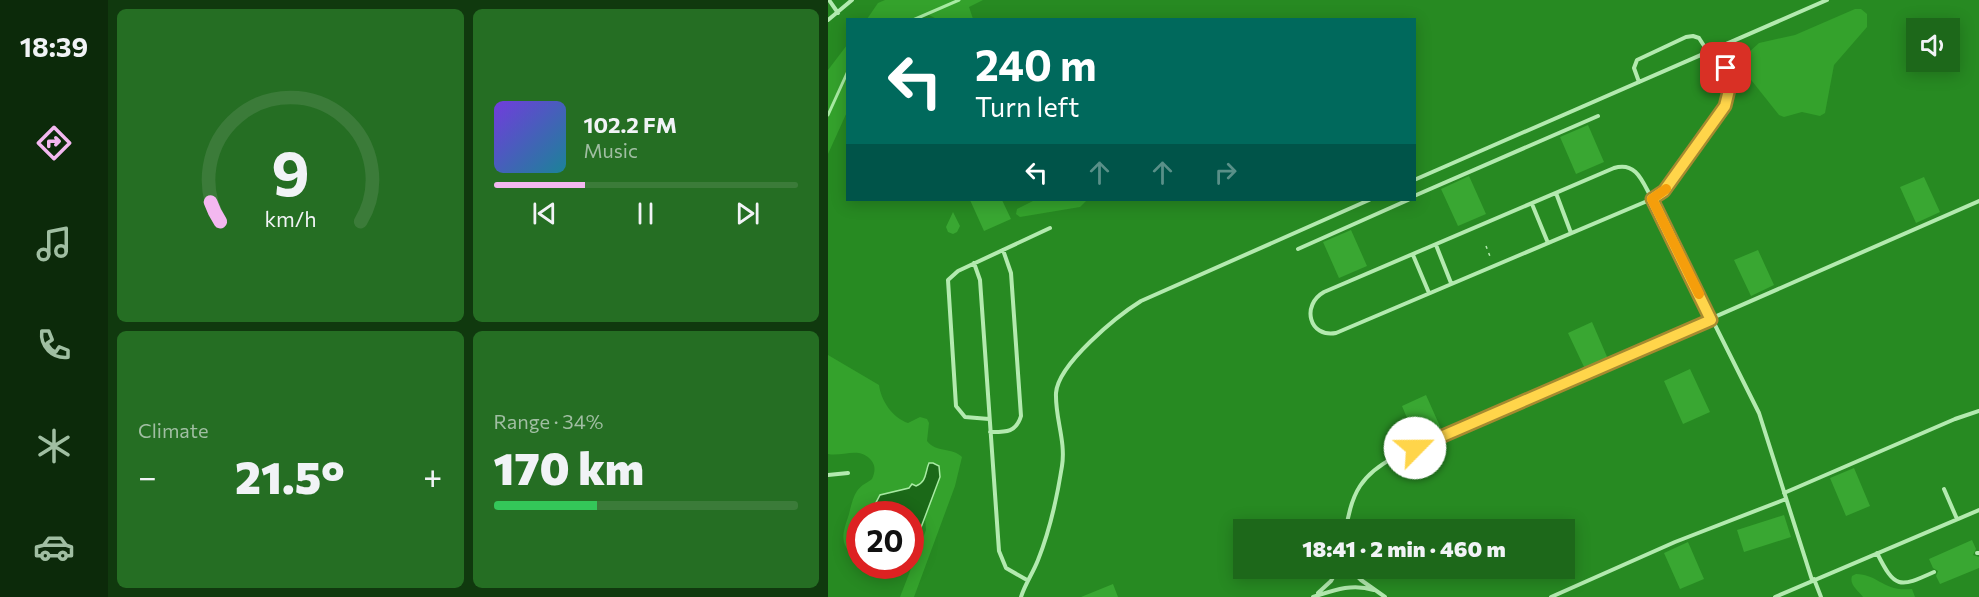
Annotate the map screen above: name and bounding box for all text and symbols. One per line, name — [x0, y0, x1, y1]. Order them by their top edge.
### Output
map controls — [1906, 18, 1960, 72]
button: sound — [1906, 18, 1960, 72]
text: 18:39 — [20, 30, 88, 63]
text: 240 m — [975, 38, 1097, 90]
icon: left — [876, 42, 954, 120]
pin — [1700, 42, 1751, 93]
icon: arrive — [1709, 51, 1742, 84]
text: Turn left — [975, 90, 1079, 123]
text: 102.2 FM — [584, 111, 677, 138]
icon: directions — [33, 122, 75, 164]
text: 9 — [271, 134, 309, 210]
text: Music — [584, 138, 638, 162]
icon: left — [1020, 156, 1053, 189]
icon: ahead — [1083, 156, 1116, 189]
icon: ahead — [1146, 156, 1179, 189]
icon: right — [1209, 156, 1242, 189]
icon: previous — [528, 197, 561, 230]
icon: pause — [629, 197, 662, 230]
icon: next — [731, 197, 764, 230]
text: km/h — [264, 206, 316, 232]
icon: music — [33, 223, 75, 265]
icon: phone — [33, 324, 75, 366]
text: Range · 34% — [494, 409, 603, 433]
position arrow — [1383, 416, 1447, 480]
text: Climate — [138, 418, 208, 442]
icon: climate — [33, 425, 75, 467]
text: 170 km — [494, 439, 644, 494]
text: 21.5° — [235, 448, 345, 503]
text: − — [138, 455, 157, 496]
text: + — [423, 455, 443, 496]
speed limit sign: 20 — [846, 501, 924, 579]
icon: car — [33, 526, 75, 568]
text: 18:41 · 2 min · 460 m — [1302, 535, 1506, 562]

